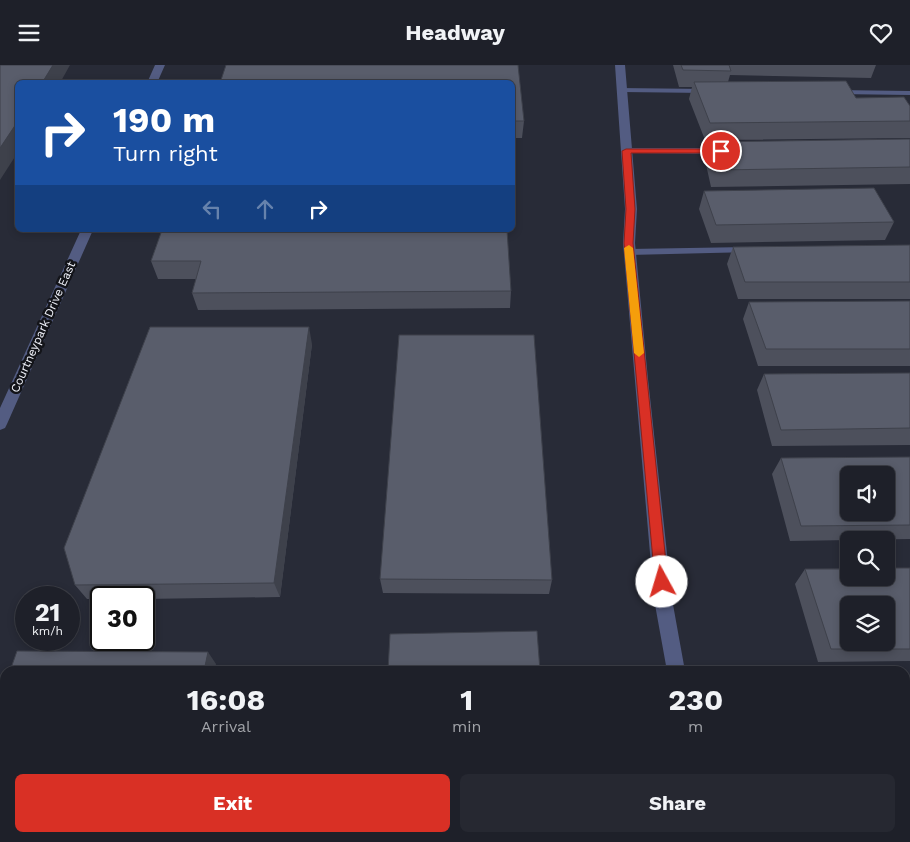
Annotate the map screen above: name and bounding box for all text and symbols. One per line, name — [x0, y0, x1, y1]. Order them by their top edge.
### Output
icon: menu — [15, 19, 43, 47]
icon: heart — [867, 19, 895, 47]
text: Headway — [405, 20, 505, 45]
text: 190 m — [113, 99, 215, 141]
icon: right — [30, 100, 95, 165]
pin — [700, 130, 742, 172]
icon: arrive — [707, 137, 735, 165]
text: Turn right — [113, 141, 218, 166]
icon: left — [198, 195, 226, 223]
icon: ahead — [251, 195, 279, 223]
icon: right — [304, 195, 332, 223]
street label: Courtneypark Drive East — [8, 259, 78, 395]
map controls — [840, 466, 895, 651]
button: sound — [840, 466, 895, 521]
button: search — [840, 531, 895, 586]
position arrow — [635, 555, 687, 607]
speed limit sign: 30 — [90, 586, 155, 651]
button: layers — [840, 596, 895, 651]
text: 21 — [35, 598, 60, 627]
text: km/h — [32, 624, 63, 638]
text: 16:08 — [187, 682, 265, 717]
text: 1 — [460, 682, 473, 717]
text: 230 — [668, 682, 723, 717]
text: Arrival — [201, 717, 251, 736]
text: min — [452, 717, 482, 736]
text: m — [688, 717, 703, 736]
button: Exit — [15, 774, 450, 832]
button: Share — [460, 774, 895, 832]

